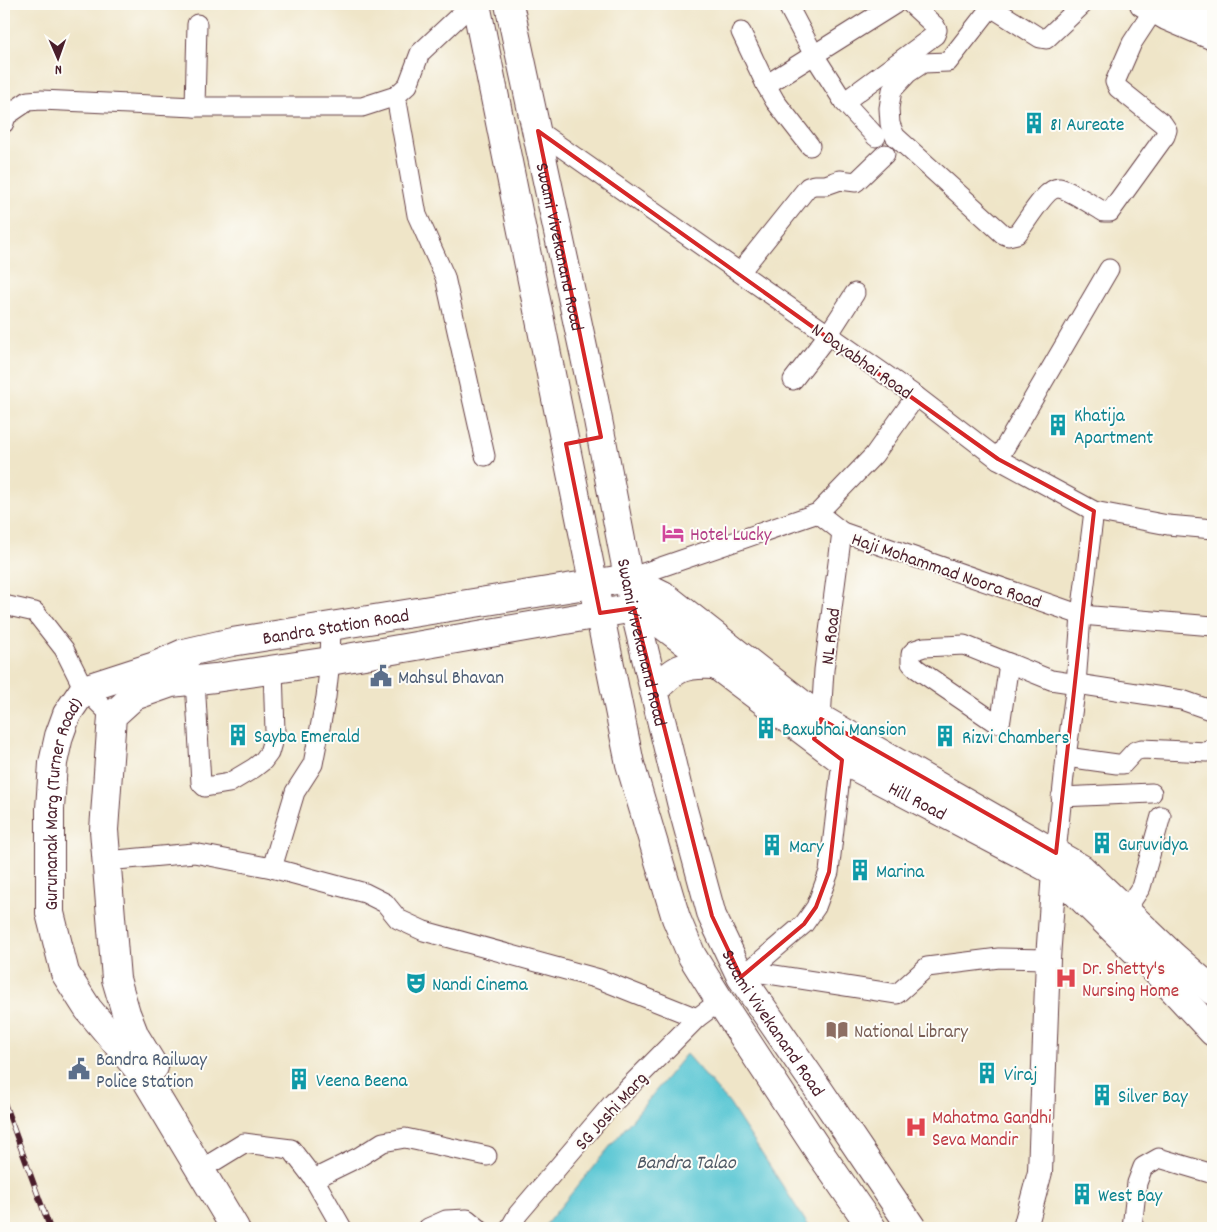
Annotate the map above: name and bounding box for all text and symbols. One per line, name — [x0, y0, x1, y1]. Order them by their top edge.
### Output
north arrow — [32, 32, 82, 82]
text: N — [54, 59, 62, 79]
building icon: 81 Aureate — [1021, 110, 1047, 136]
place label: 81 Aureate — [1050, 113, 1124, 140]
street label: Swami Vivekanand Road — [527, 161, 589, 334]
street label: N Dayabhai Road — [805, 318, 917, 408]
place label: Khatija Apartment — [1074, 404, 1153, 453]
building icon: Khatija Apartment — [1045, 412, 1071, 438]
hotel icon: Hotel Lucky — [660, 520, 686, 546]
place label: Hotel Lucky — [690, 523, 772, 550]
street label: Haji Mohammad Noora Road — [847, 527, 1044, 617]
street label: Swami Vivekanand Road — [608, 556, 672, 730]
street label: Bandra Station Road — [261, 604, 411, 654]
street label: NL Road — [816, 606, 849, 666]
public building icon: Mahsul Bhavan — [368, 663, 394, 689]
place label: Mahsul Bhavan — [398, 666, 504, 693]
street label: Gurunanak Marg (Turner Road) — [40, 693, 91, 911]
building icon: Baxubhai Mansion — [753, 715, 779, 741]
place label: Baxubhai Mansion — [782, 718, 906, 745]
building icon: Sayba Emerald — [225, 722, 251, 748]
building icon: Rizvi Chambers — [932, 723, 958, 749]
place label: Sayba Emerald — [254, 725, 360, 752]
place label: Rizvi Chambers — [962, 726, 1069, 753]
street label: Hill Road — [883, 777, 950, 829]
building icon: Guruvidya — [1089, 830, 1115, 856]
building icon: Mary — [759, 832, 785, 858]
place label: Guruvidya — [1118, 833, 1189, 860]
place label: Mary — [789, 835, 824, 862]
building icon: Marina — [847, 857, 873, 883]
place label: Marina — [876, 860, 925, 887]
street label: Swami Vivekanand Road — [713, 946, 830, 1103]
place label: Dr. Shetty's Nursing Home — [1082, 957, 1179, 1006]
hospital icon: Dr. Shetty's Nursing Home — [1053, 965, 1079, 991]
theatre icon: Nandi Cinema — [403, 970, 429, 996]
place label: Nandi Cinema — [432, 973, 529, 1000]
library icon: National Library — [824, 1017, 850, 1043]
place label: National Library — [854, 1020, 968, 1047]
place label: Bandra Railway Police Station — [96, 1048, 207, 1097]
public building icon: Bandra Railway Police Station — [66, 1056, 92, 1082]
building icon: Viraj — [974, 1060, 1000, 1086]
place label: Viraj — [1004, 1063, 1038, 1090]
building icon: Veena Beena — [286, 1066, 312, 1092]
street label: SG Joshi Marg — [570, 1067, 655, 1158]
place label: Veena Beena — [316, 1069, 408, 1096]
building icon: Silver Bay — [1089, 1082, 1115, 1108]
place label: Silver Bay — [1118, 1085, 1188, 1112]
place label: Mahatma Gandhi Seva Mandir — [932, 1106, 1052, 1155]
hospital icon: Mahatma Gandhi Seva Mandir — [903, 1114, 929, 1140]
water label: Bandra Talao — [636, 1150, 737, 1178]
building icon: West Bay — [1069, 1181, 1095, 1207]
place label: West Bay — [1098, 1184, 1163, 1211]

